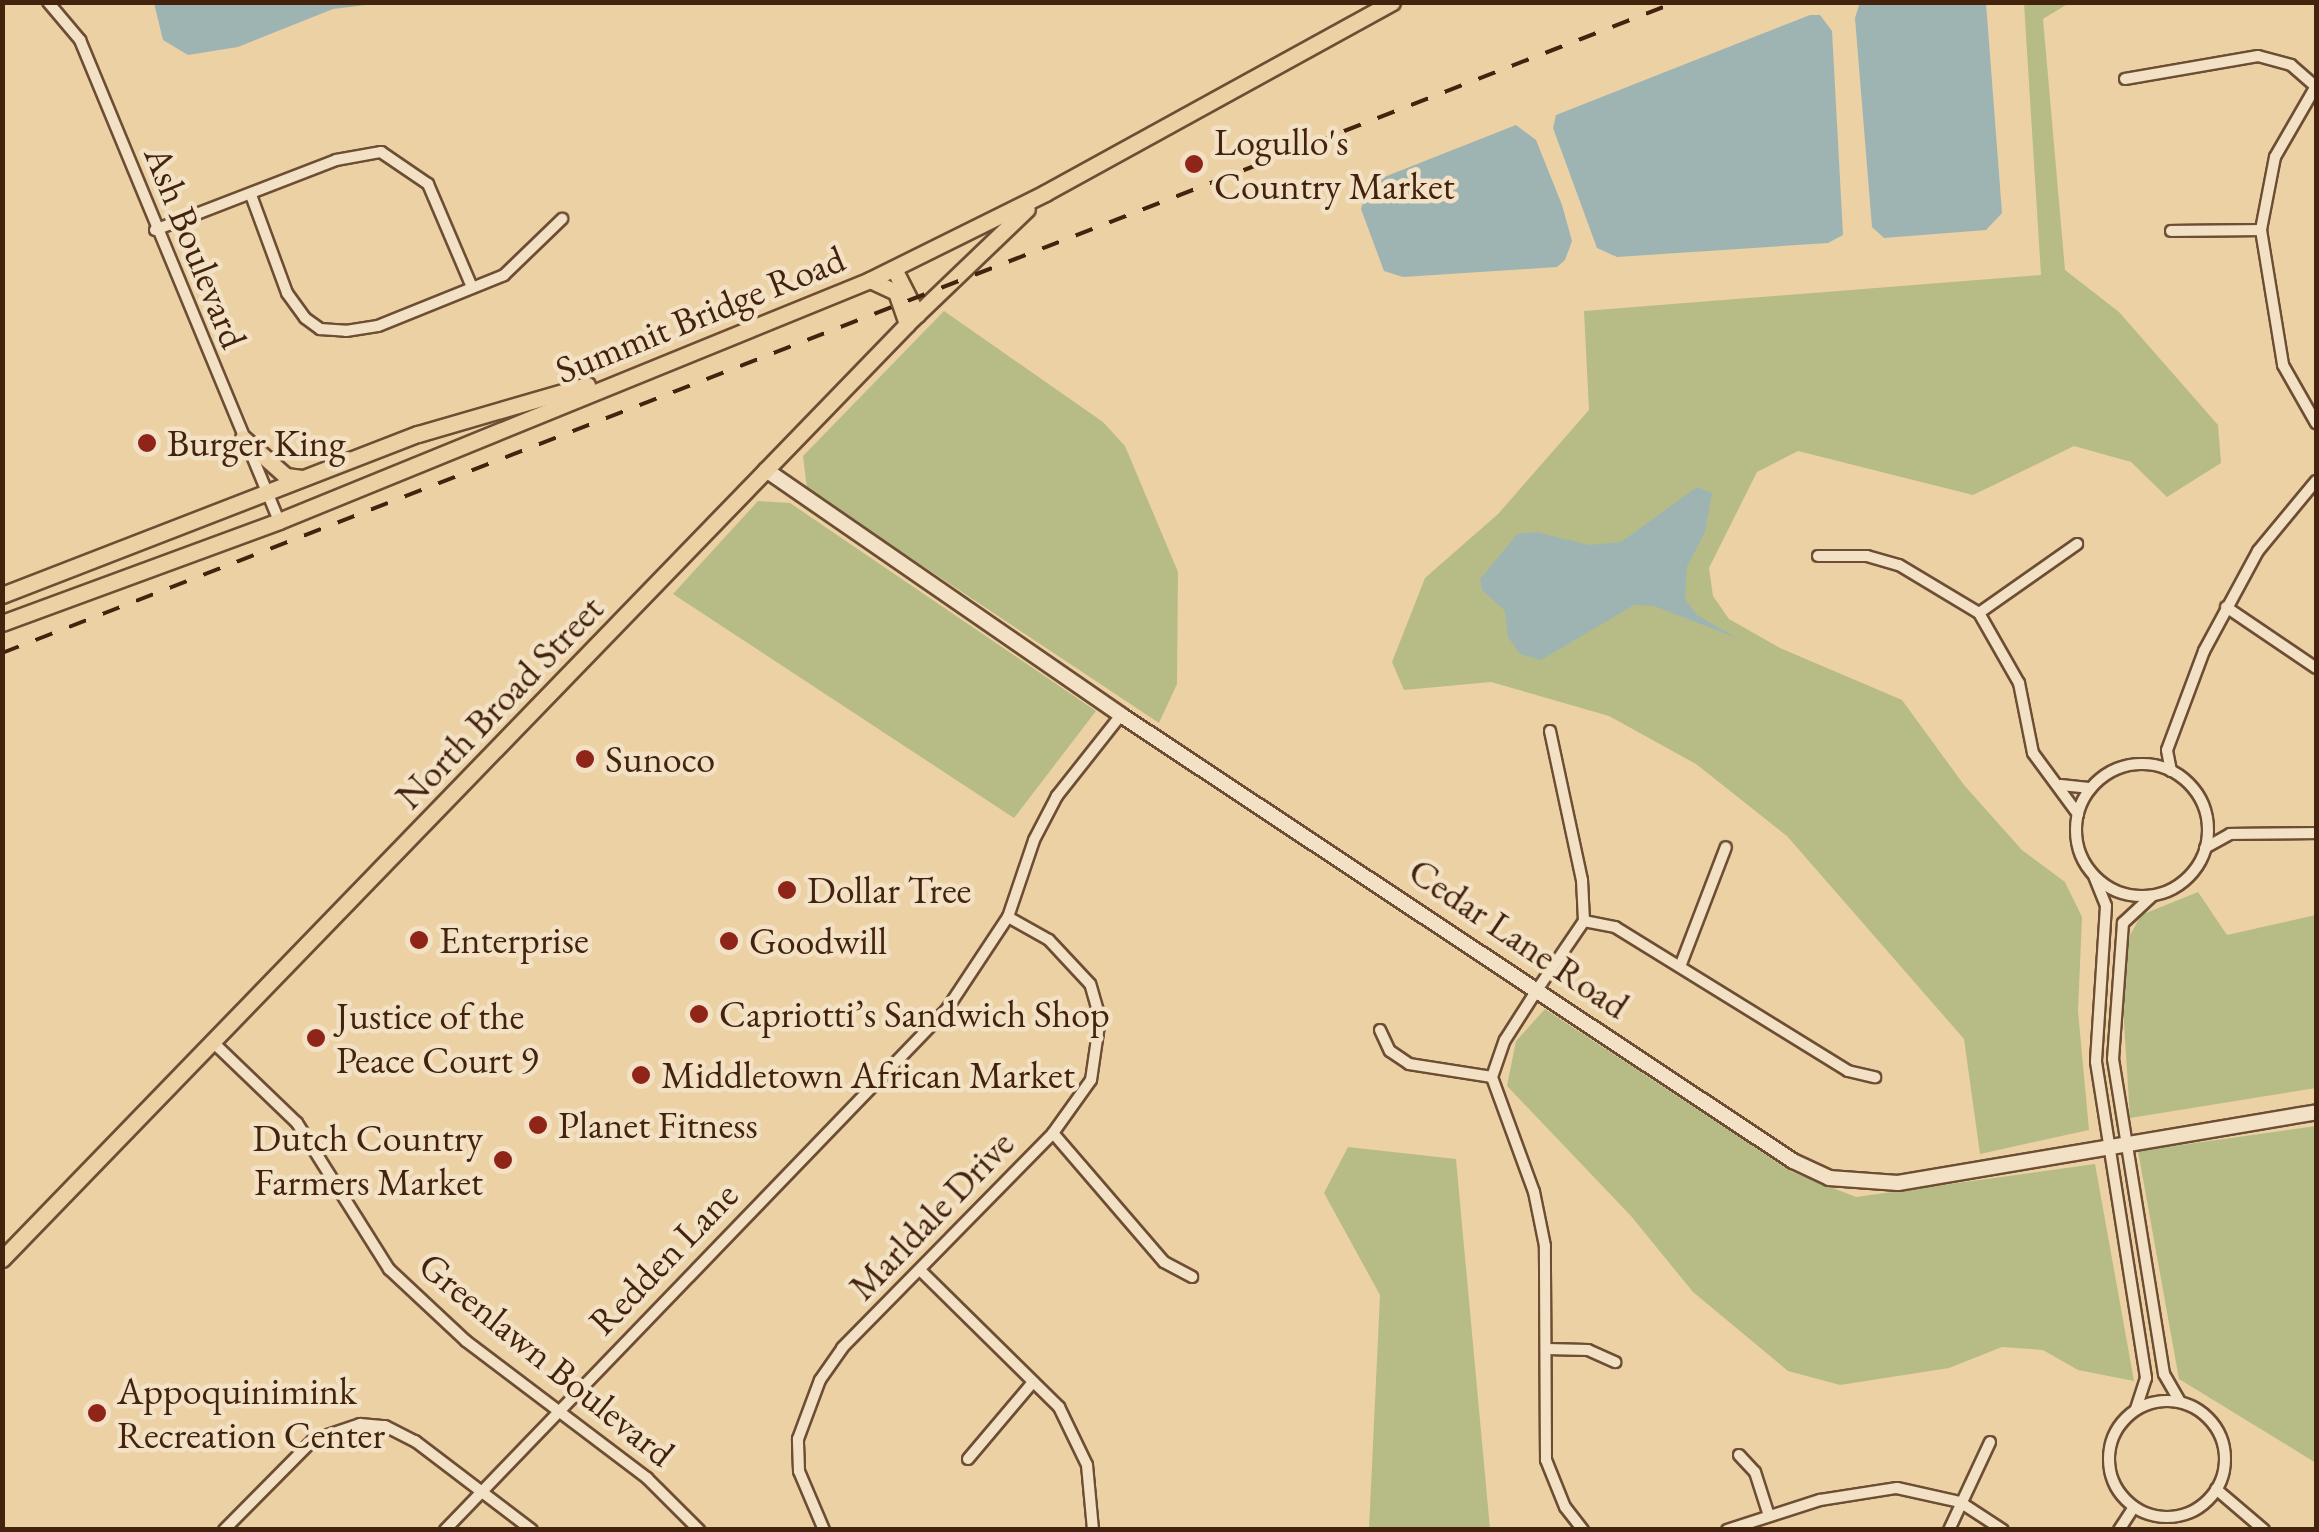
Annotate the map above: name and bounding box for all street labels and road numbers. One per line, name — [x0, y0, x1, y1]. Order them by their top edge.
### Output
street label: Ash Boulevard — [135, 139, 257, 355]
street label: Summit Bridge Road — [549, 235, 851, 393]
street label: North Broad Street — [386, 586, 612, 818]
street label: Cedar Lane Road — [1400, 848, 1638, 1028]
street label: Marldale Drive — [839, 1121, 1023, 1309]
street label: Redden Lane — [579, 1172, 747, 1344]
street label: Greenlawn Boulevard — [410, 1242, 684, 1476]

